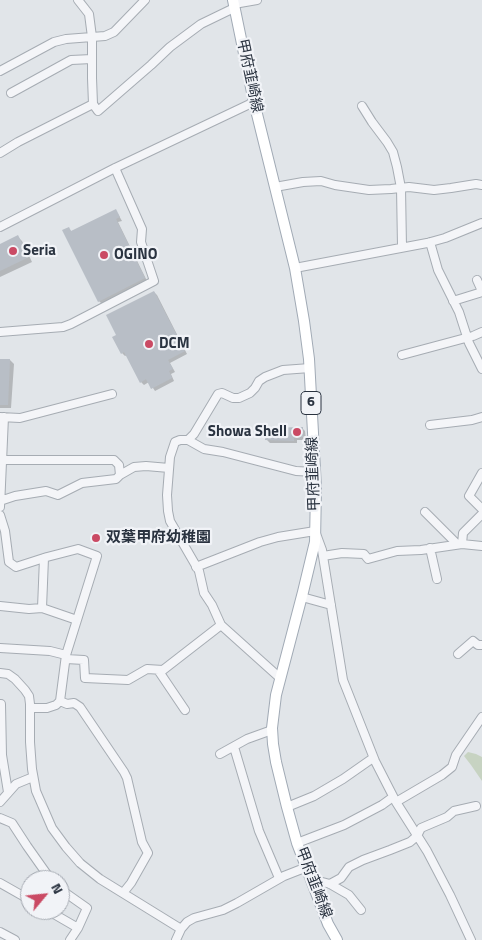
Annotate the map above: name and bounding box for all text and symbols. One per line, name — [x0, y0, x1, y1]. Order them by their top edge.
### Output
street label: 甲府韮崎線 — [232, 37, 266, 115]
place label: Seria — [23, 242, 56, 260]
marker: Seria — [7, 245, 19, 257]
place label: OGINO — [114, 246, 157, 264]
marker: OGINO — [98, 249, 110, 261]
place label: DCM — [159, 335, 190, 353]
marker: DCM — [143, 338, 155, 350]
road number: 6 — [301, 392, 321, 414]
place label: Showa Shell — [208, 423, 287, 441]
marker: Showa Shell — [291, 426, 303, 438]
street label: 甲府韮崎線 — [304, 436, 324, 512]
place label: 双葉甲府幼稚園 — [106, 529, 211, 547]
marker: 双葉甲府幼稚園 — [90, 532, 102, 544]
street label: 甲府韮崎線 — [291, 845, 335, 921]
north arrow — [20, 870, 70, 920]
text: N — [46, 879, 69, 897]

